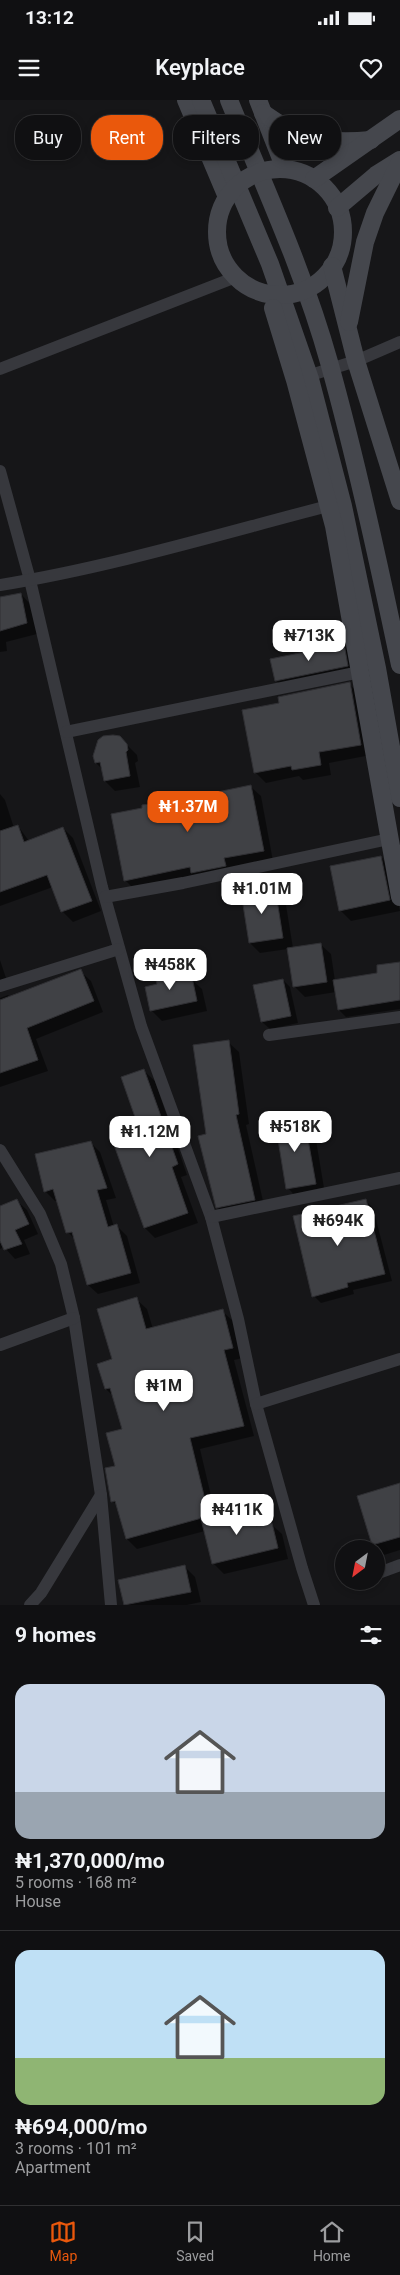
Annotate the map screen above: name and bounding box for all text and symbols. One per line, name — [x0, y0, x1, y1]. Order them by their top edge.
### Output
text: 13:12 — [25, 6, 74, 29]
icon: menu — [15, 54, 43, 82]
icon: heart — [357, 54, 385, 82]
text: Keyplace — [155, 55, 245, 80]
chip: Buy — [15, 115, 81, 160]
chip: Rent — [91, 115, 163, 160]
chip: Filters — [173, 115, 259, 160]
chip: New — [269, 115, 341, 160]
pin: ₦713K — [274, 620, 344, 662]
text: ₦713K — [284, 626, 334, 645]
pin: ₦1.37M — [147, 790, 229, 833]
text: ₦1.37M — [158, 797, 218, 816]
pin: ₦1.01M — [221, 872, 303, 915]
text: ₦1.01M — [232, 879, 292, 898]
pin: ₦458K — [135, 948, 205, 991]
text: ₦458K — [145, 955, 195, 974]
pin: ₦518K — [260, 1110, 330, 1153]
pin: ₦1.12M — [109, 1116, 191, 1158]
text: ₦518K — [270, 1117, 320, 1136]
text: ₦1.12M — [120, 1122, 180, 1141]
pin: ₦694K — [303, 1204, 373, 1247]
text: ₦694K — [313, 1211, 363, 1230]
pin: ₦1M — [140, 1370, 188, 1412]
text: ₦1M — [146, 1376, 182, 1395]
pin: ₦411K — [202, 1494, 272, 1536]
text: ₦411K — [212, 1500, 262, 1519]
north arrow — [335, 1540, 385, 1590]
map controls — [335, 1540, 385, 1590]
icon: filters — [357, 1621, 385, 1649]
text: 9 homes — [15, 1623, 96, 1647]
icon: home — [155, 1717, 245, 1807]
text: ₦1,370,000/mo — [15, 1849, 165, 1873]
text: 5 rooms · 168 m² — [15, 1873, 137, 1892]
text: House — [15, 1892, 61, 1911]
icon: home — [155, 1982, 245, 2072]
text: ₦694,000/mo — [15, 2115, 147, 2139]
text: 3 rooms · 101 m² — [15, 2139, 137, 2158]
text: Apartment — [15, 2158, 91, 2177]
tab: Map — [49, 2218, 77, 2264]
tab: Saved — [176, 2218, 214, 2264]
tab: Home — [313, 2218, 351, 2264]

